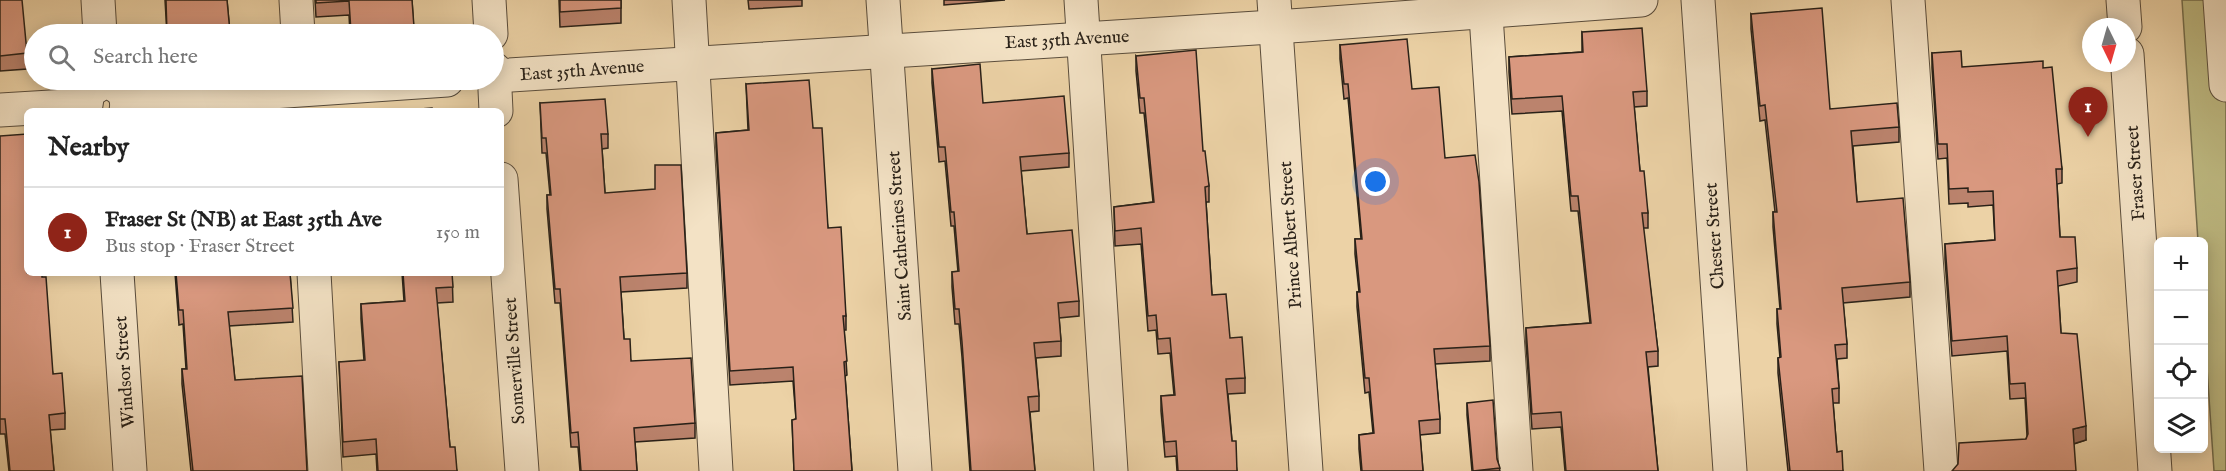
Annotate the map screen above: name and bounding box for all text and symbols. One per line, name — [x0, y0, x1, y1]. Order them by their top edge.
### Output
north arrow — [2082, 18, 2136, 72]
search box — [24, 24, 504, 90]
street label: East 35th Avenue — [1004, 26, 1130, 55]
icon: search — [45, 41, 78, 74]
text: Search here — [93, 43, 198, 71]
street label: East 35th Avenue — [519, 56, 645, 87]
pin: 1 — [2068, 88, 2108, 137]
street label: Fraser Street — [2122, 124, 2151, 221]
text: Nearby — [48, 131, 129, 164]
street label: Saint Catherines Street — [883, 150, 918, 322]
street label: Prince Albert Street — [1275, 160, 1308, 309]
your location — [1361, 167, 1390, 196]
street label: Chester Street — [1700, 182, 1731, 290]
text: Fraser St (NB) at East 35th Ave — [105, 206, 382, 234]
text: 1 — [64, 220, 71, 245]
text: 150 m — [436, 220, 480, 245]
text: Bus stop · Fraser Street — [105, 234, 295, 259]
map controls — [2154, 237, 2208, 453]
button: + — [2154, 237, 2208, 291]
button: − — [2154, 291, 2208, 345]
street label: Somerville Street — [500, 297, 531, 425]
street label: Windsor Street — [110, 315, 141, 429]
button: locate — [2154, 345, 2208, 399]
button: layers — [2154, 399, 2208, 453]

